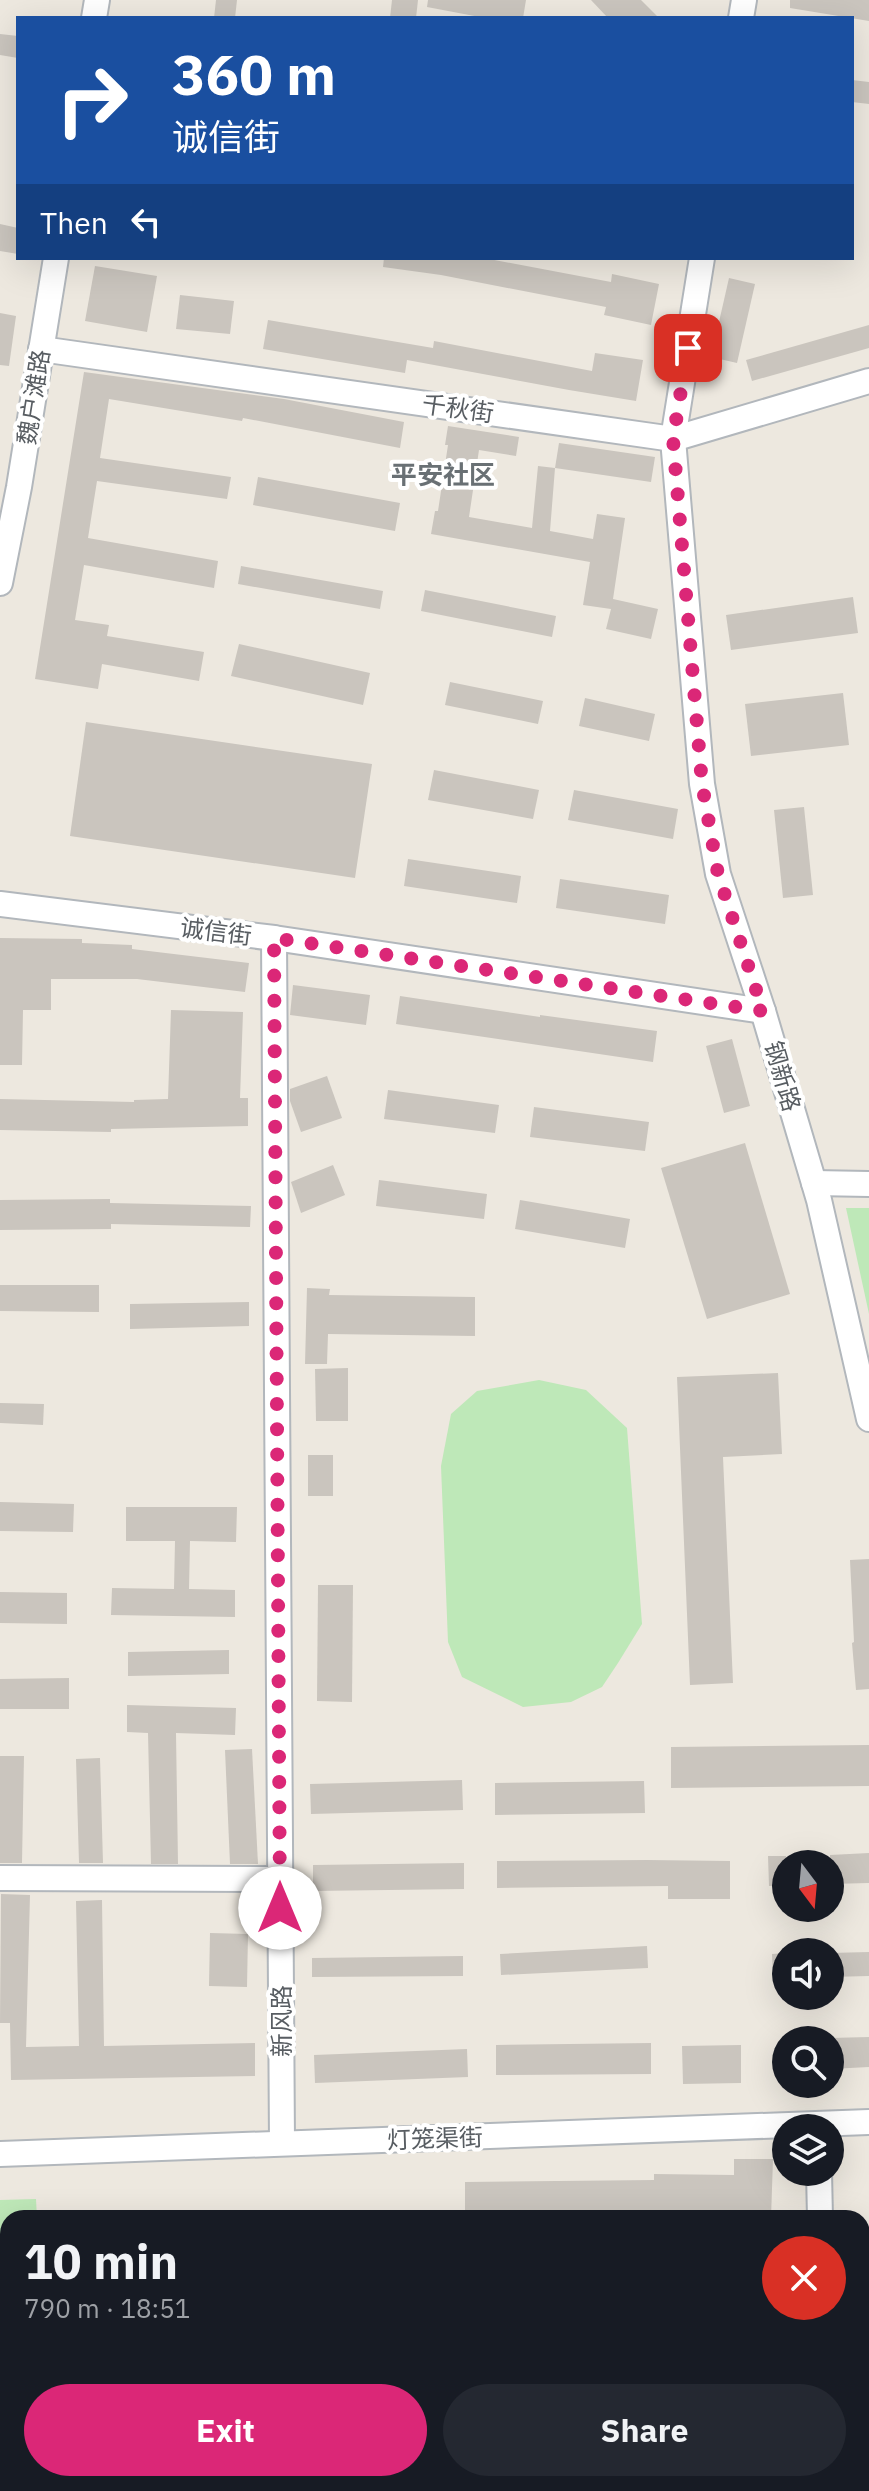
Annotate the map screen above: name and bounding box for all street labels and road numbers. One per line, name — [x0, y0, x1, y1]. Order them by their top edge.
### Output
street label: 魏户滩路 — [10, 347, 56, 447]
street label: 千秋街 — [420, 387, 496, 429]
street label: 诚信街 — [178, 911, 254, 951]
street label: 钢新路 — [758, 1037, 808, 1115]
street label: 新风路 — [265, 1985, 297, 2057]
street label: 灯笼渠街 — [386, 2120, 484, 2156]

